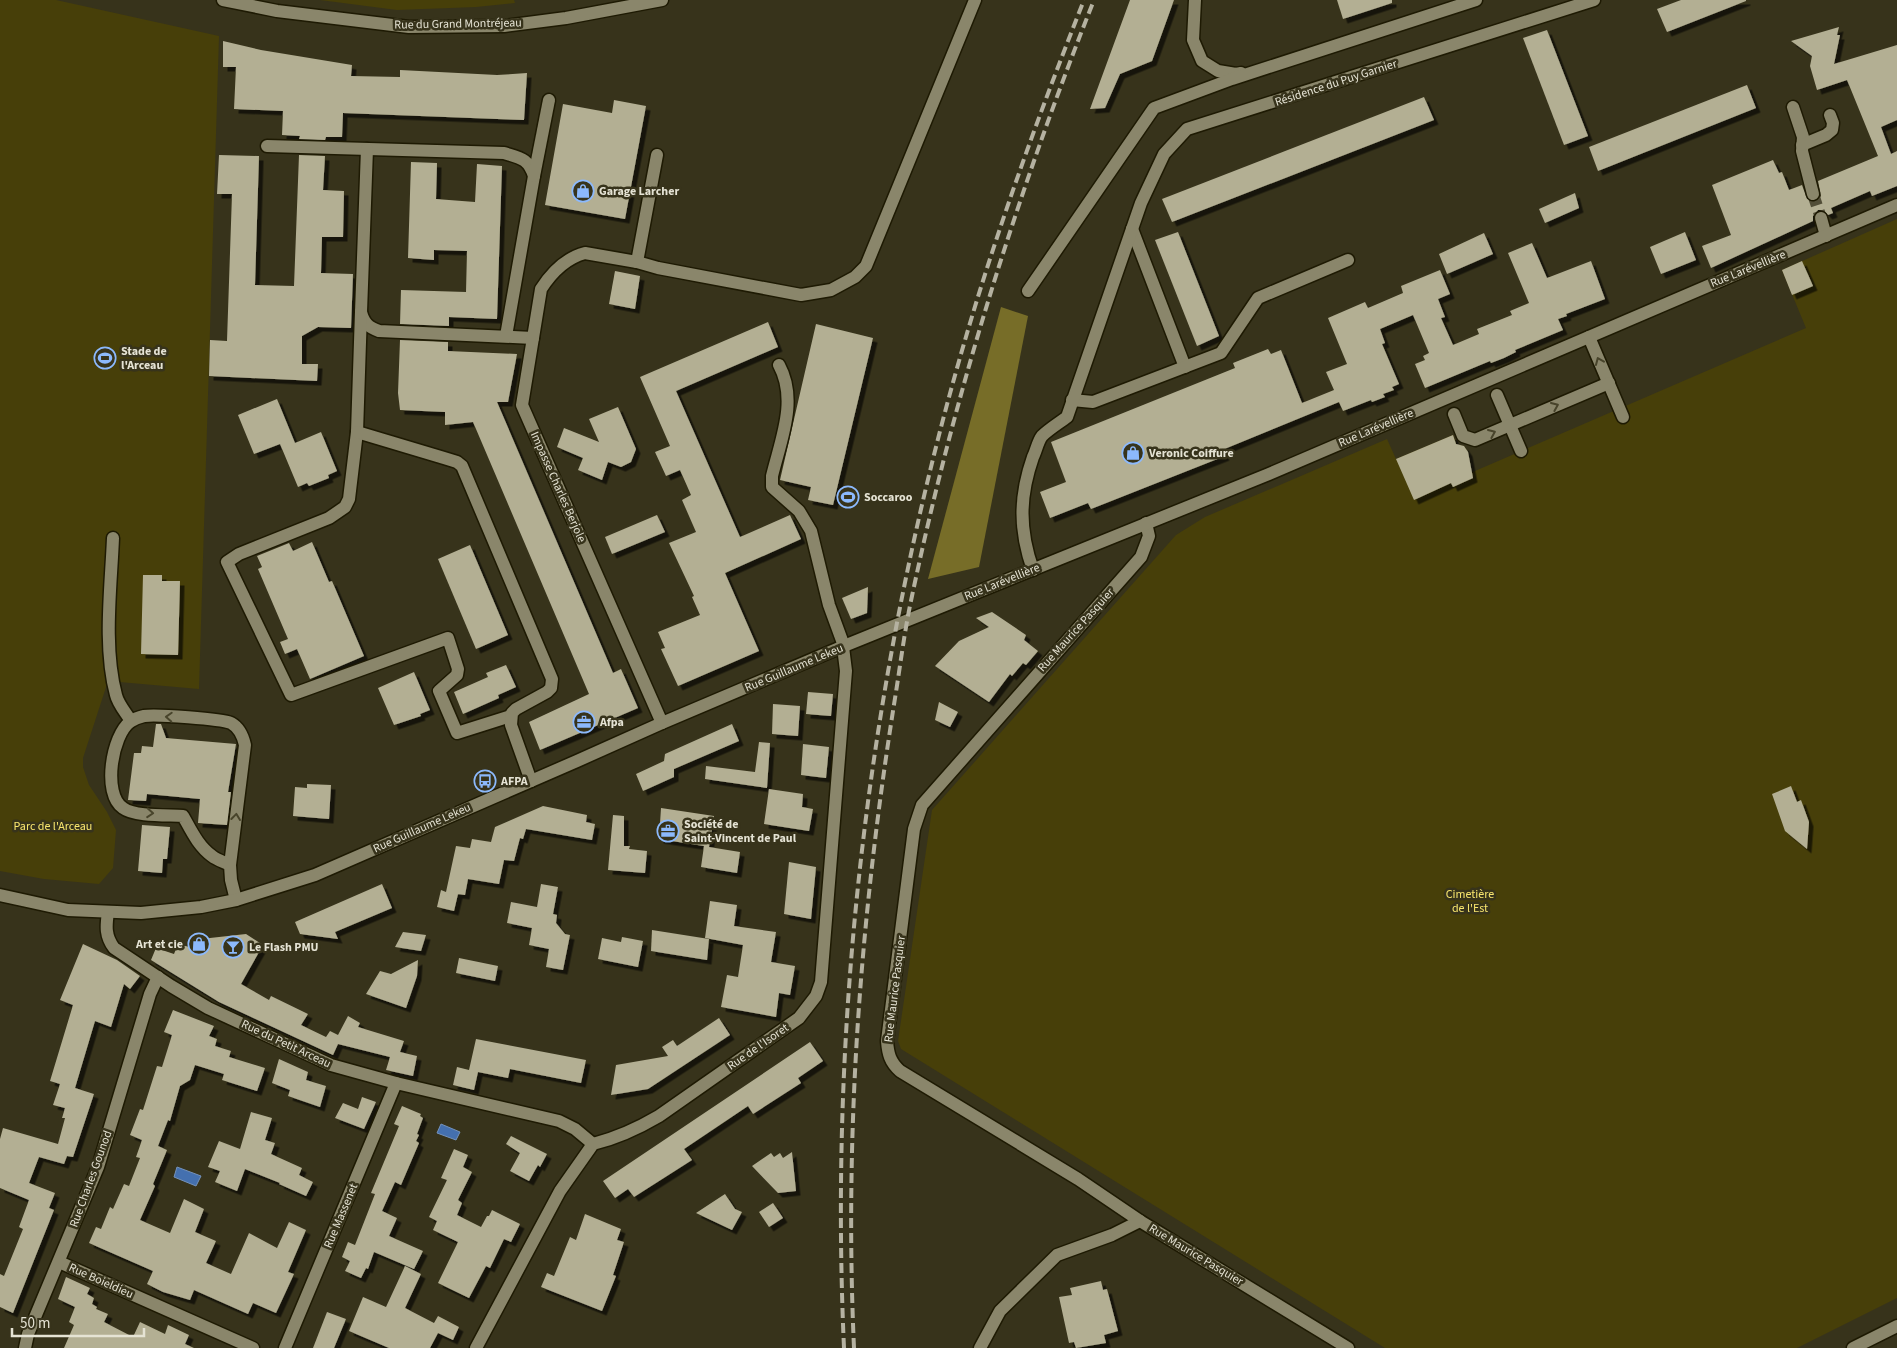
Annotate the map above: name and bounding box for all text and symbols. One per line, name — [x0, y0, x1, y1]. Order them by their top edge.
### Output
street label: Rue du Grand Montréjeau — [394, 14, 522, 34]
street label: Résidence du Puy Garnier — [1273, 55, 1400, 111]
shop icon: Garage Larcher — [571, 179, 595, 203]
place label: Garage Larcher — [599, 183, 679, 200]
street label: Rue Larévellière — [1708, 246, 1788, 292]
place label: Stade de l'Arceau — [121, 343, 167, 374]
sports icon: Stade de l'Arceau — [93, 346, 117, 370]
one-way arrow — [1595, 357, 1605, 366]
one-way arrow — [1550, 402, 1559, 413]
street label: Rue Larévellière — [1336, 404, 1416, 451]
street label: Impasse Charles Berjole — [526, 429, 590, 545]
one-way arrow — [1487, 429, 1496, 439]
shop icon: Veronic Coiffure — [1121, 441, 1145, 465]
place label: Veronic Coiffure — [1148, 445, 1234, 462]
sports icon: Soccaroo — [836, 485, 860, 509]
place label: Soccaroo — [864, 489, 913, 506]
street label: Rue Larévellière — [962, 559, 1042, 605]
street label: Rue Maurice Pasquier — [1034, 584, 1119, 676]
street label: Rue Guillaume Lekeu — [742, 640, 846, 696]
office icon: Afpa — [572, 710, 596, 734]
one-way arrow — [164, 711, 172, 722]
place label: Afpa — [599, 714, 624, 731]
bus stop icon: AFPA — [473, 769, 497, 793]
place label: AFPA — [500, 773, 528, 790]
street label: Rue Guillaume Lekeu — [370, 799, 474, 857]
one-way arrow — [146, 808, 154, 819]
one-way arrow — [230, 812, 241, 820]
place label: Société de Saint-Vincent de Paul — [684, 816, 797, 847]
park label: Parc de l'Arceau — [14, 818, 92, 835]
office icon: Société de Saint-Vincent de Paul — [656, 819, 680, 843]
park label: Cimetière de l'Est — [1446, 886, 1494, 917]
shop icon: Art et cie — [187, 932, 211, 956]
street label: Rue Maurice Pasquier — [880, 934, 910, 1043]
bar icon: Le Flash PMU — [221, 935, 245, 959]
place label: Art et cie — [135, 936, 183, 953]
place label: Le Flash PMU — [249, 939, 319, 956]
street label: Rue du Petit Arceau — [238, 1016, 334, 1072]
street label: Rue de l'Isoret — [724, 1020, 792, 1074]
street label: Rue Charles Gounod — [66, 1128, 116, 1230]
street label: Rue Massenet — [320, 1181, 362, 1251]
street label: Rue Maurice Pasquier — [1146, 1220, 1247, 1290]
street label: Rue Boieldieu — [66, 1259, 136, 1303]
scale bar — [12, 1306, 145, 1338]
text: 50 m — [20, 1313, 50, 1334]

